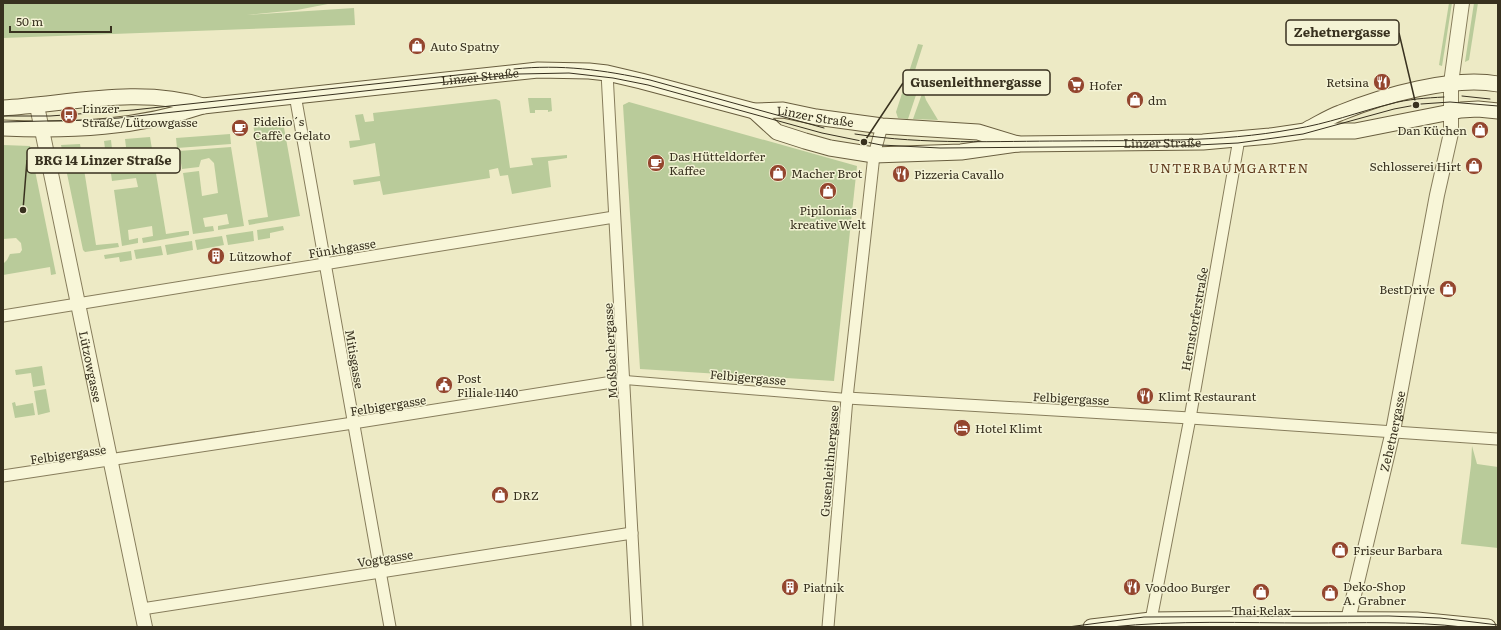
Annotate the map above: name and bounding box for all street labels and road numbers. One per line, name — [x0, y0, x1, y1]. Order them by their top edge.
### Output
street label: Linzer Straße — [440, 63, 520, 89]
street label: Linzer Straße — [776, 101, 855, 131]
street label: Linzer Straße — [1123, 133, 1201, 152]
street label: Fünkhgasse — [307, 234, 377, 262]
street label: Hernstorferstraße — [1176, 266, 1212, 372]
street label: Moßbachergasse — [598, 302, 622, 400]
street label: Mitisgasse — [341, 328, 369, 390]
street label: Lützowgasse — [75, 329, 107, 404]
street label: Felbigergasse — [709, 365, 787, 389]
street label: Felbigergasse — [1032, 387, 1110, 409]
street label: Zehetnergasse — [1375, 389, 1409, 473]
street label: Felbigergasse — [349, 390, 427, 420]
street label: Gusenleithnergasse — [815, 404, 843, 518]
street label: Felbigergasse — [29, 440, 107, 468]
street label: Vogtgasse — [356, 545, 414, 571]

